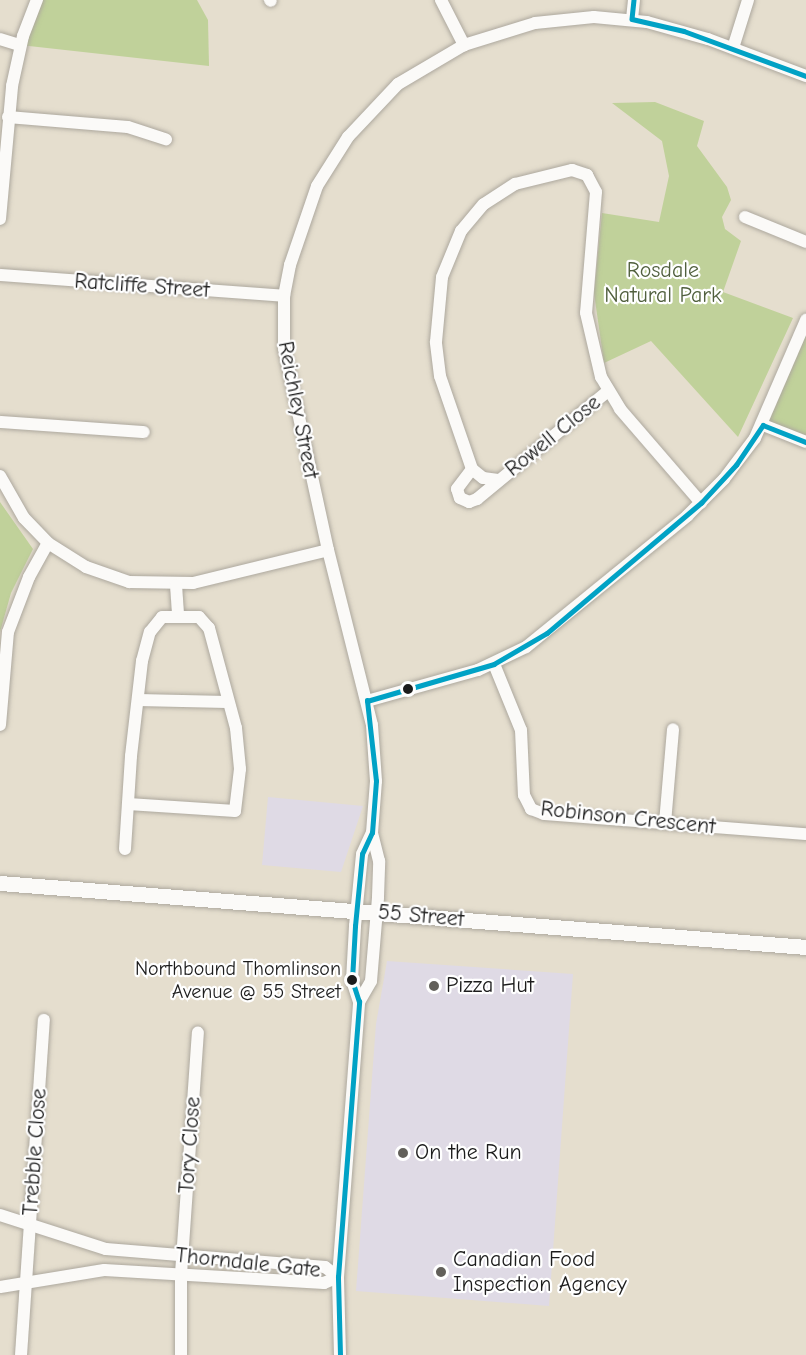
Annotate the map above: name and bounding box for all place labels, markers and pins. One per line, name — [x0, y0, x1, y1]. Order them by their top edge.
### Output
unlabelled marker — [402, 683, 414, 695]
place label: Northbound Thomlinson Avenue @ 55 Street — [135, 957, 341, 1004]
place label: Pizza Hut — [446, 973, 534, 999]
marker: Northbound Thomlinson Avenue @ 55 Street — [346, 974, 358, 986]
marker: Pizza Hut — [427, 979, 441, 993]
place label: On the Run — [415, 1140, 522, 1166]
marker: On the Run — [396, 1146, 410, 1160]
place label: Canadian Food Inspection Agency — [453, 1246, 627, 1298]
marker: Canadian Food Inspection Agency — [434, 1265, 448, 1279]

